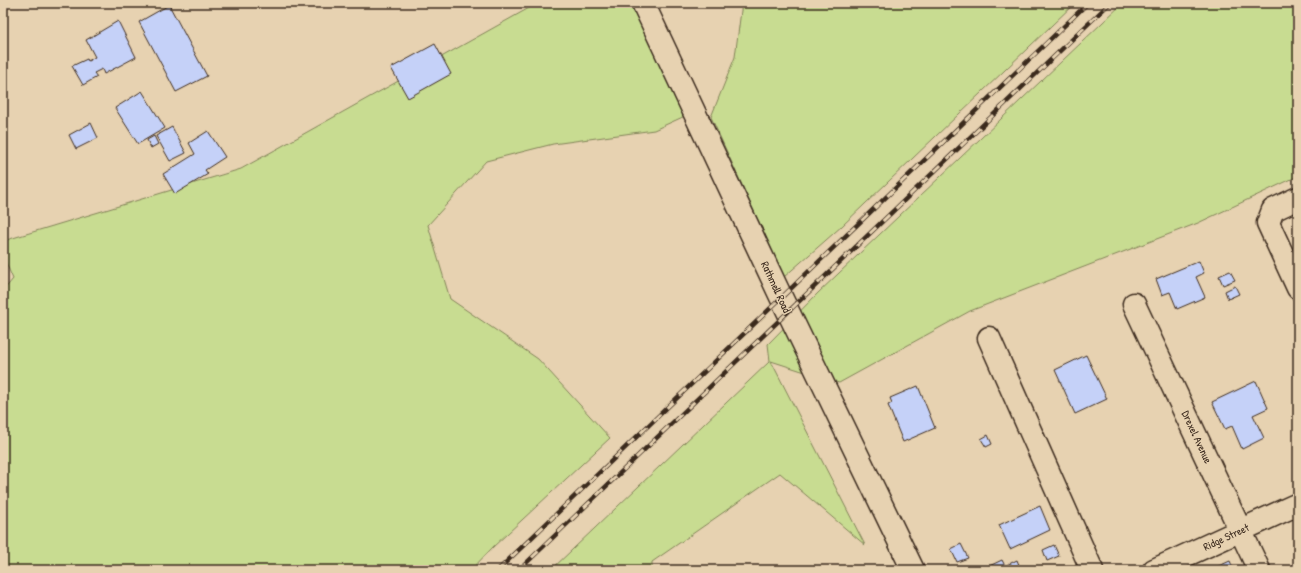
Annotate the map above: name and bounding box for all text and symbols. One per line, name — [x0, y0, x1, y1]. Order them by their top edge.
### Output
street label: Rathmell Road — [758, 259, 794, 315]
street label: Drexel Avenue — [1179, 408, 1216, 466]
street label: Ridge Street — [1201, 520, 1251, 554]

